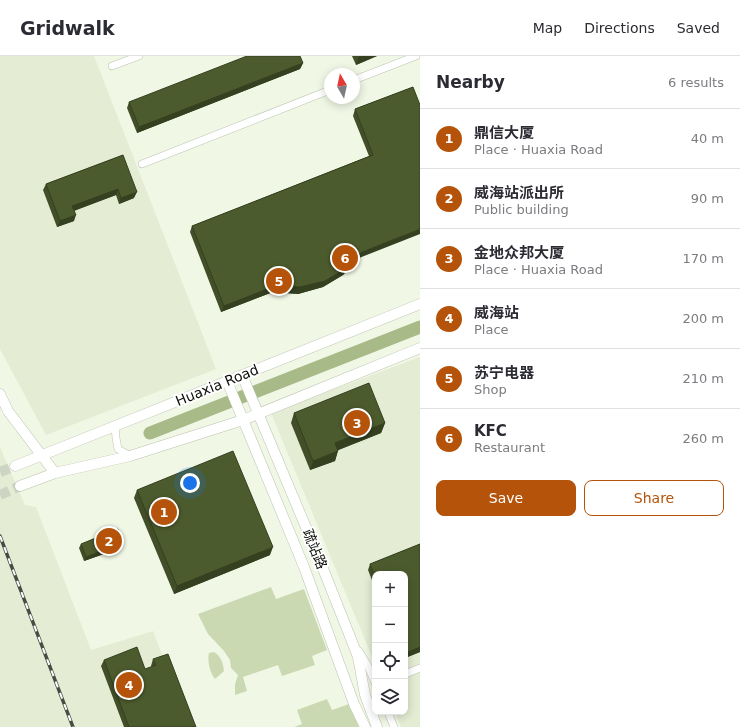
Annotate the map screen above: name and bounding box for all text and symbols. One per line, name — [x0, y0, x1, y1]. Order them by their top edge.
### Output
text: Gridwalk — [20, 17, 115, 39]
text: Map — [533, 20, 562, 36]
text: Directions — [584, 20, 655, 36]
text: Saved — [677, 20, 720, 36]
north arrow — [324, 68, 360, 104]
text: Nearby — [436, 72, 505, 92]
text: 6 results — [668, 75, 724, 90]
text: 鼎信大厦 — [474, 124, 534, 142]
text: 1 — [444, 131, 454, 146]
text: 40 m — [691, 131, 724, 146]
text: Place · Huaxia Road — [474, 142, 603, 157]
text: 威海站派出所 — [474, 184, 564, 202]
text: 2 — [444, 191, 454, 206]
text: 90 m — [691, 191, 724, 206]
text: Public building — [474, 202, 569, 217]
pin: 6 — [332, 243, 358, 273]
text: 金地众邦大厦 — [474, 244, 564, 262]
text: 3 — [444, 251, 454, 266]
text: 170 m — [682, 251, 724, 266]
text: Place · Huaxia Road — [474, 262, 603, 277]
pin: 5 — [266, 266, 292, 296]
text: 威海站 — [474, 304, 519, 322]
text: 4 — [444, 311, 454, 326]
text: 200 m — [682, 311, 724, 326]
text: Place — [474, 322, 509, 337]
street label: Huaxia Road — [173, 361, 261, 409]
text: 苏宁电器 — [474, 364, 534, 382]
text: 5 — [444, 371, 454, 386]
text: 210 m — [682, 371, 724, 386]
text: Shop — [474, 382, 507, 397]
pin: 3 — [344, 408, 370, 438]
text: KFC — [474, 422, 507, 440]
text: 6 — [444, 431, 454, 446]
text: 260 m — [682, 431, 724, 446]
text: Restaurant — [474, 440, 545, 455]
your location — [180, 473, 200, 493]
button: Save — [436, 480, 576, 516]
button: Share — [584, 480, 724, 516]
pin: 1 — [151, 497, 177, 527]
pin: 2 — [96, 526, 122, 556]
street label: 疏站路 — [300, 527, 330, 571]
map controls — [372, 571, 408, 715]
button: + — [372, 571, 408, 607]
button: − — [372, 607, 408, 643]
button: locate — [372, 643, 408, 679]
pin: 4 — [116, 670, 142, 700]
button: layers — [372, 679, 408, 715]

